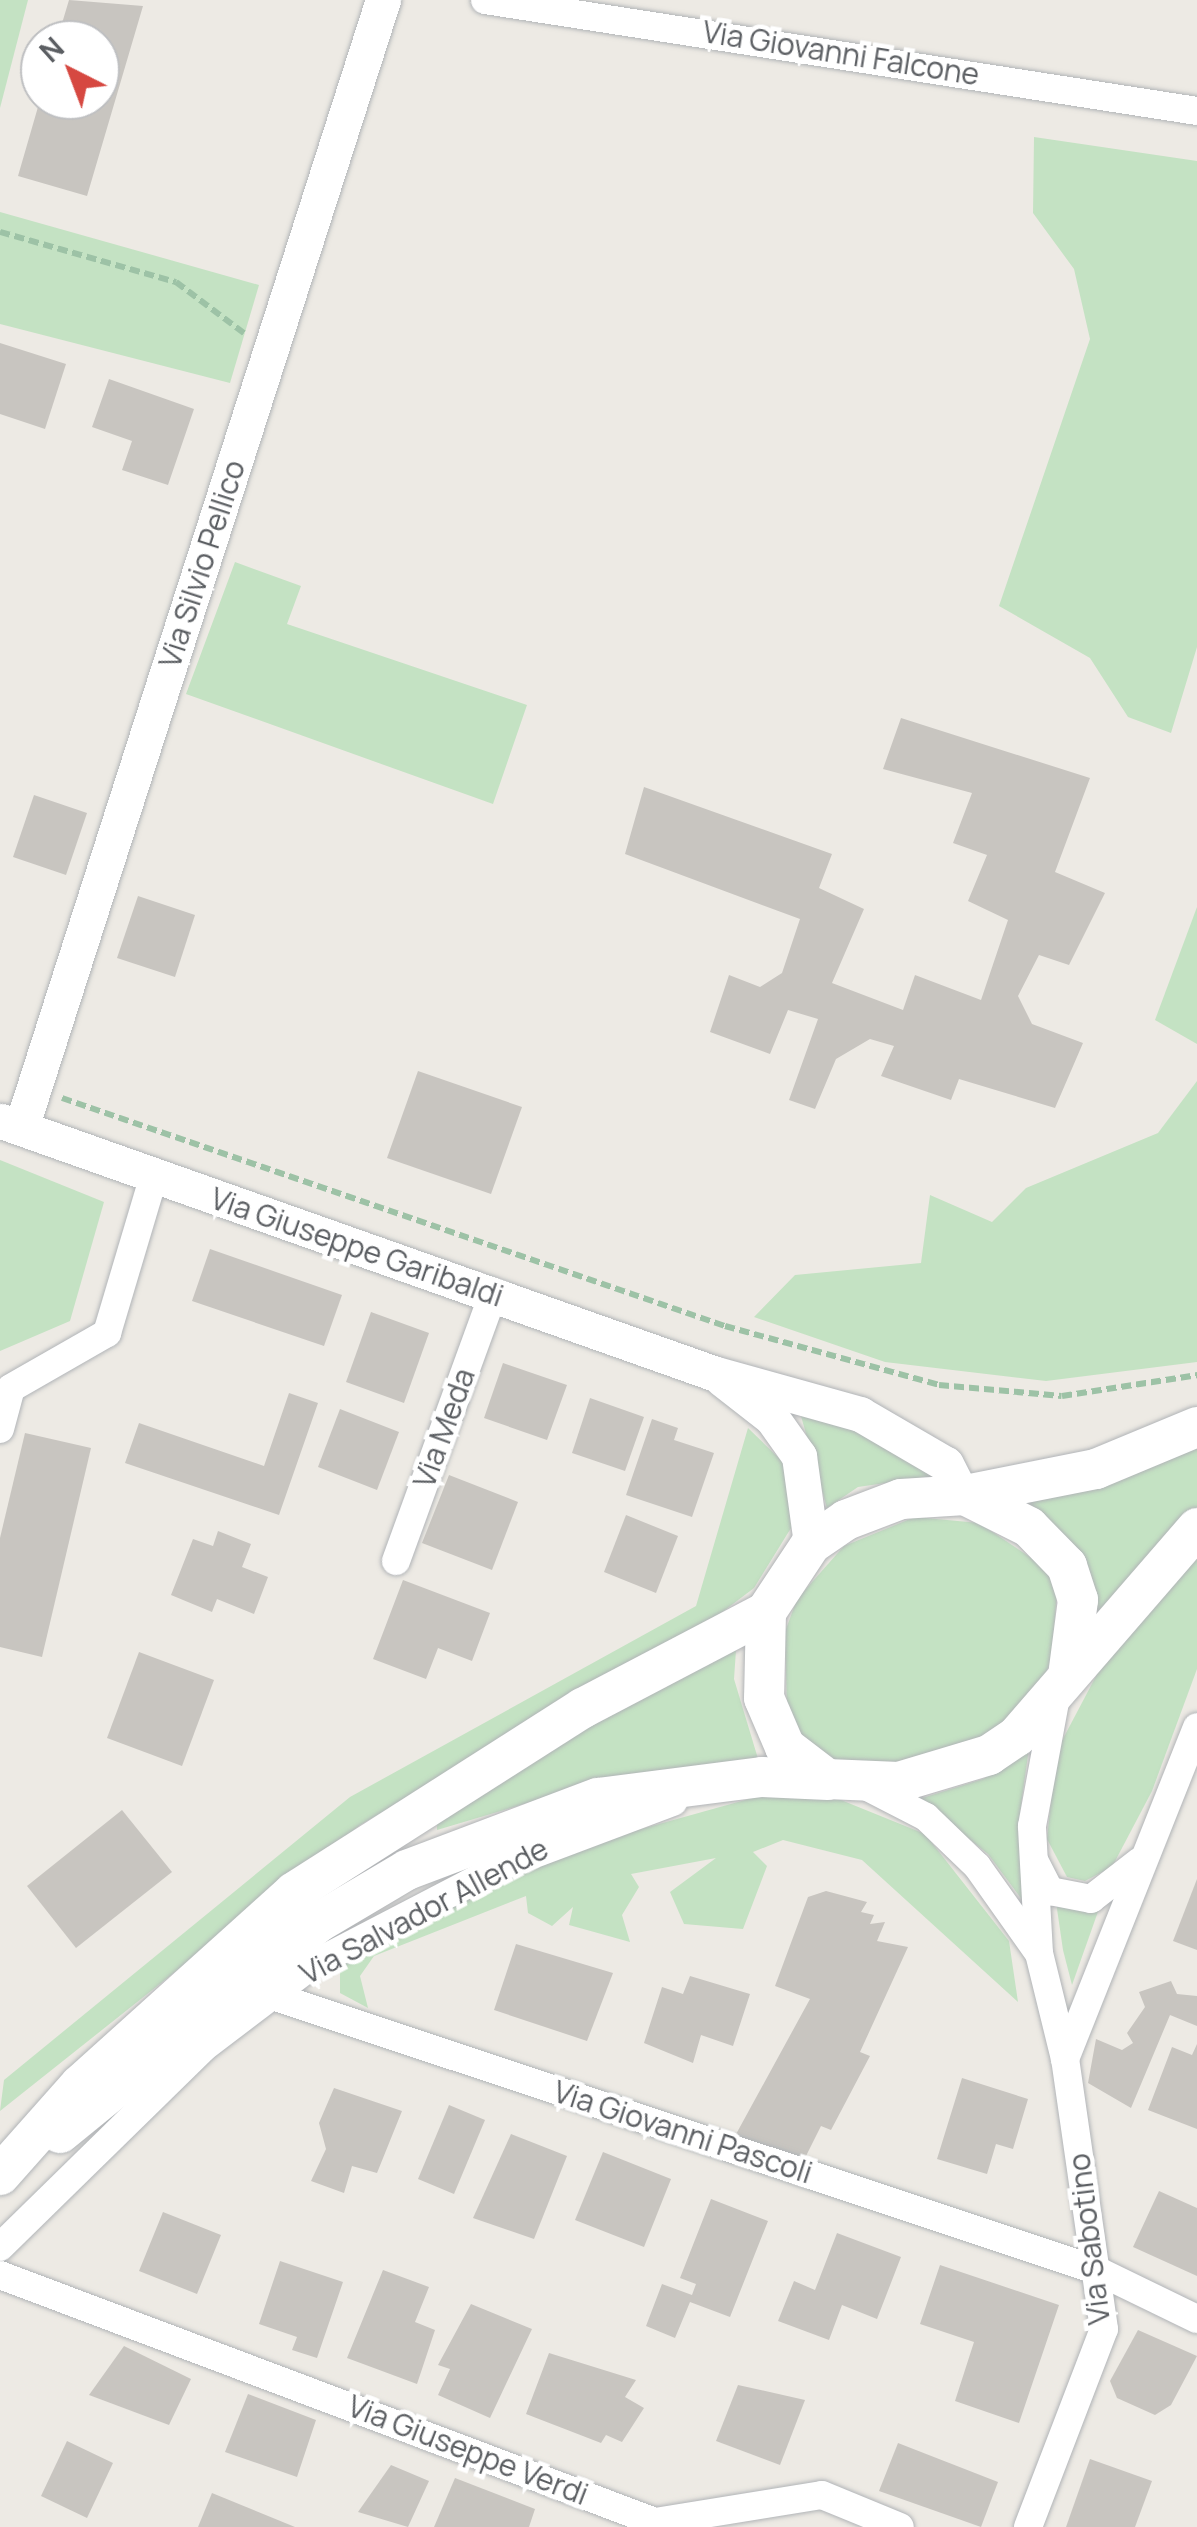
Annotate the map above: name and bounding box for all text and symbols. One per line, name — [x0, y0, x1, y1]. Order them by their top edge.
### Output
street label: Via Giovanni Falcone — [700, 13, 982, 93]
north arrow — [20, 20, 120, 120]
text: N — [31, 28, 71, 70]
street label: Via Silvio Pellico — [151, 456, 253, 672]
street label: Via Giuseppe Garibaldi — [206, 1180, 508, 1314]
street label: Via Meda — [406, 1363, 482, 1493]
street label: Via Salvador Allende — [294, 1830, 554, 1992]
street label: Via Giovanni Pascoli — [549, 2073, 817, 2191]
street label: Via Sabotino — [1061, 2151, 1117, 2327]
street label: Via Giuseppe Verdi — [343, 2388, 593, 2512]

